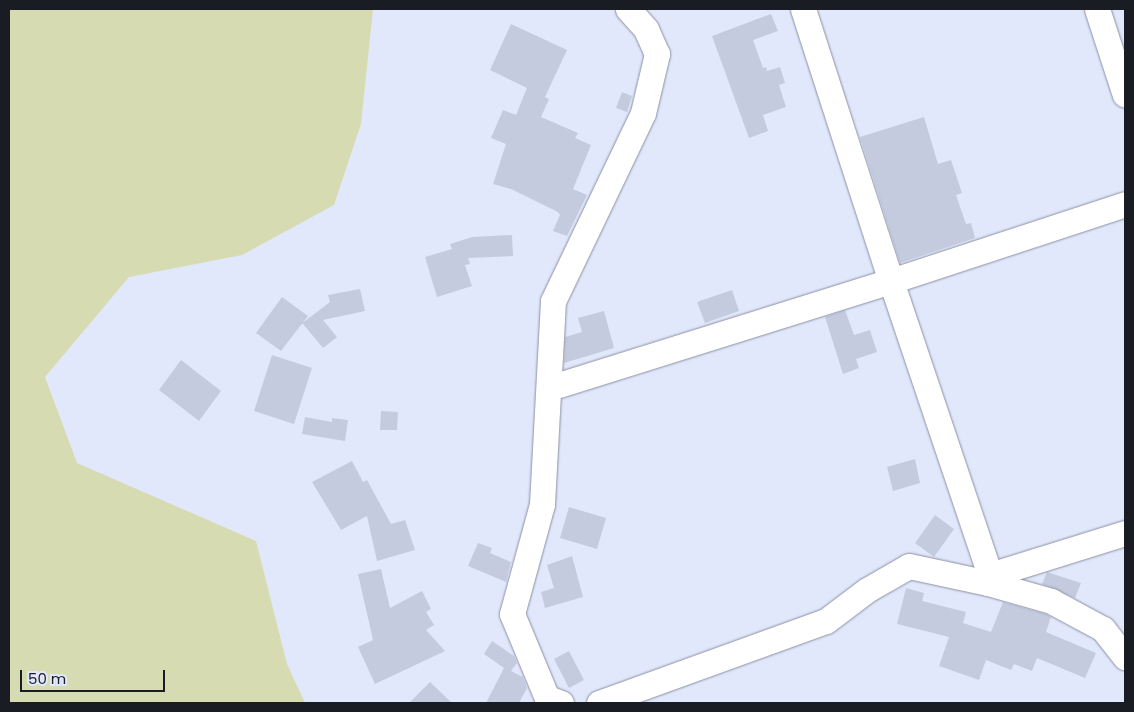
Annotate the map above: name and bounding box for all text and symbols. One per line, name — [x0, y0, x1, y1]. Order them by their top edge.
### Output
scale bar — [22, 660, 168, 692]
text: 50 m — [28, 668, 66, 689]

